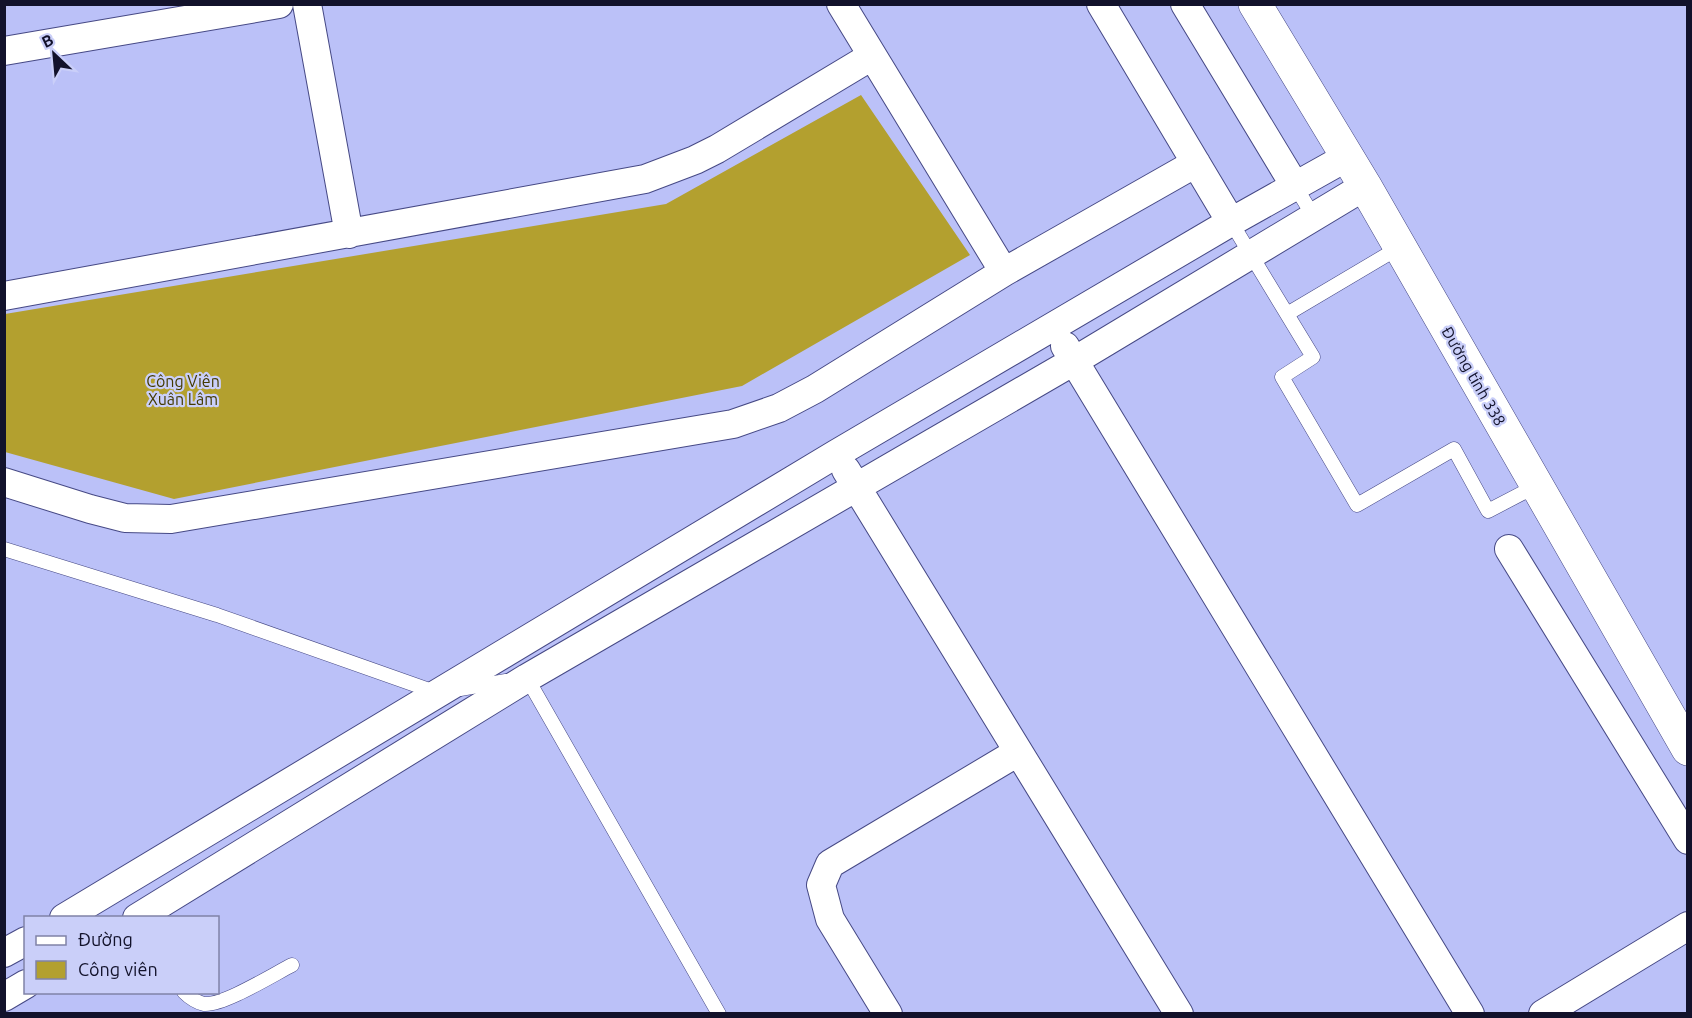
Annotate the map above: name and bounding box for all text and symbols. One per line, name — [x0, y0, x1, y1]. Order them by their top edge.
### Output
north arrow — [24, 24, 84, 84]
text: B — [39, 30, 56, 51]
street label: Đường tỉnh 338 — [1438, 323, 1510, 429]
park label: Công Viên Xuân Lâm — [146, 372, 220, 408]
legend — [24, 916, 219, 994]
text: Đường — [78, 929, 133, 949]
text: Công viên — [78, 959, 158, 979]

